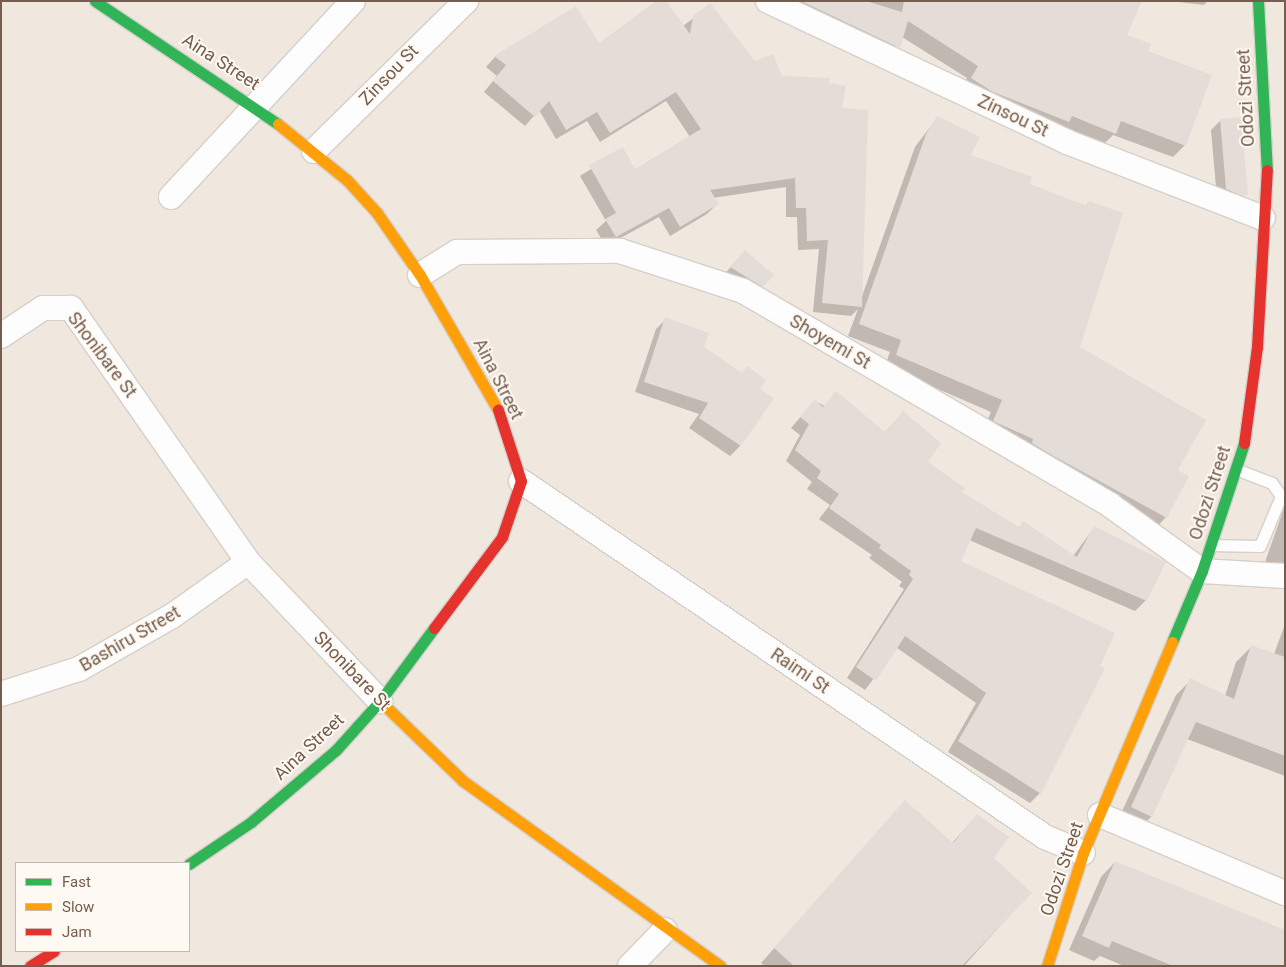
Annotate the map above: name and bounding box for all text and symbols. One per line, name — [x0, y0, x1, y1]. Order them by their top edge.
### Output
street label: Aina Street — [178, 29, 264, 95]
street label: Zinsou St — [355, 40, 423, 110]
street label: Odozi Street — [1233, 49, 1259, 147]
street label: Zinsou St — [974, 90, 1052, 142]
street label: Shonibare St — [63, 308, 141, 402]
street label: Shoyemi St — [786, 310, 874, 374]
street label: Aina Street — [468, 335, 528, 423]
street label: Odozi Street — [1185, 443, 1235, 543]
street label: Bashiru Street — [76, 602, 184, 676]
street label: Shonibare St — [309, 627, 395, 715]
street label: Raimi St — [766, 643, 834, 699]
street label: Aina Street — [270, 709, 348, 785]
street label: Odozi Street — [1036, 819, 1088, 919]
legend — [15, 862, 190, 952]
text: Fast — [62, 873, 91, 891]
text: Slow — [62, 898, 94, 916]
text: Jam — [62, 923, 92, 941]

